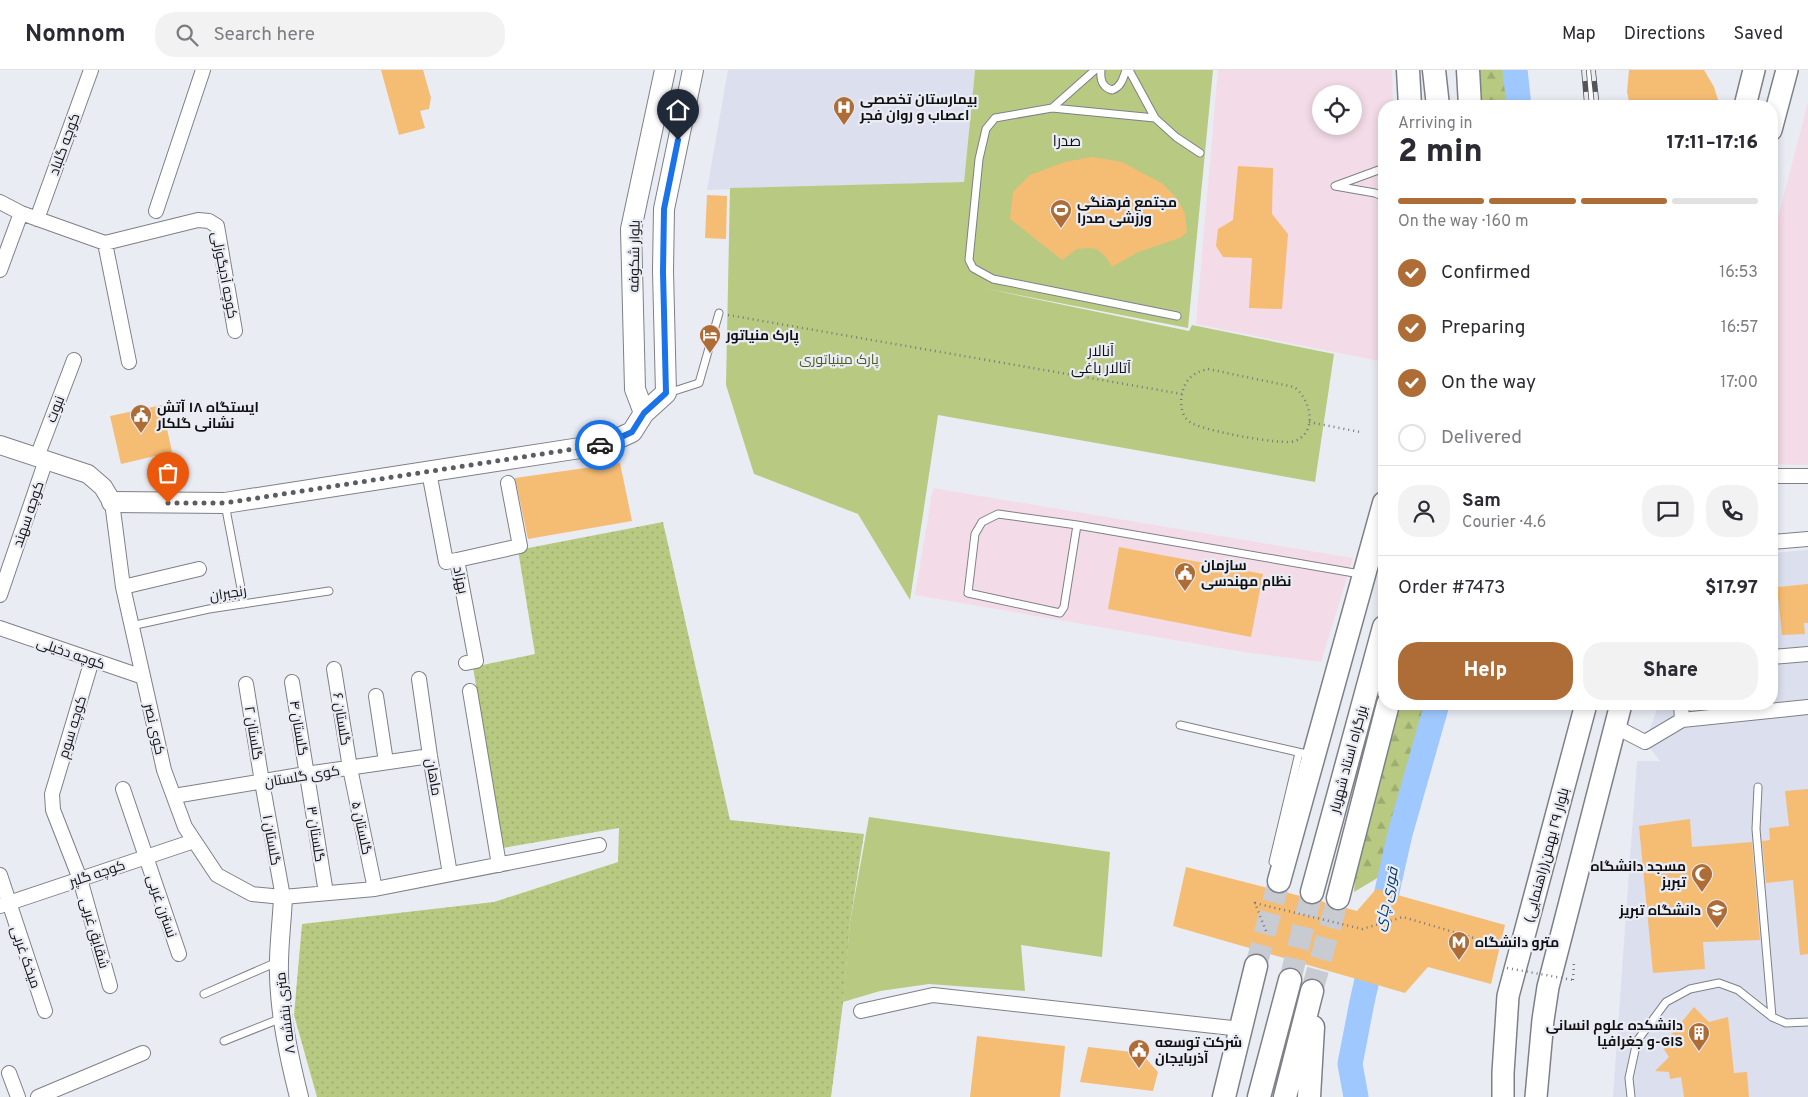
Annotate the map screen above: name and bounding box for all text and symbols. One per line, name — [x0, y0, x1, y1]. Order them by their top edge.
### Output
search box — [155, 12, 505, 57]
text: Nomnom — [25, 20, 125, 50]
icon: search — [173, 21, 201, 49]
text: Search here — [213, 23, 315, 47]
text: Map — [1562, 23, 1596, 46]
text: Directions — [1624, 23, 1706, 46]
text: Saved — [1734, 23, 1783, 46]
map controls — [1312, 85, 1362, 135]
button: locate — [1312, 85, 1362, 135]
pin — [657, 89, 699, 140]
place label: بیمارستان تخصصی اعصاب و روان فجر — [859, 92, 977, 125]
hospital icon: بیمارستان تخصصی اعصاب و روان فجر — [832, 95, 856, 126]
icon: home — [664, 96, 692, 124]
street label: کوچه گلباد — [46, 111, 84, 178]
text: Arriving in — [1398, 114, 1473, 134]
text: 17:11–17:16 — [1666, 131, 1758, 155]
district label: صدرا — [1053, 133, 1081, 152]
text: 2 min — [1398, 133, 1483, 173]
place label: مجتمع فرهنگی ورزشی صدرا — [1077, 195, 1177, 228]
sports icon: مجتمع فرهنگی ورزشی صدرا — [1049, 198, 1073, 229]
text: On the way · 160 m — [1398, 212, 1529, 232]
street label: بلوار شکوفه — [626, 220, 645, 292]
street label: کوچه آدیگوزلی — [207, 230, 240, 320]
icon: check — [1398, 259, 1426, 287]
text: Confirmed — [1441, 261, 1531, 285]
text: 16:53 — [1719, 263, 1758, 283]
icon: check — [1398, 314, 1426, 342]
text: Preparing — [1441, 316, 1525, 340]
text: 16:57 — [1721, 318, 1758, 338]
hotel icon: پارک منیاتور — [698, 323, 722, 354]
place label: پارک منیاتور — [725, 328, 799, 346]
district label: آنالار آتالار باغی — [1071, 343, 1131, 379]
park label: پارک مینیاتوری — [799, 352, 879, 369]
icon: check — [1398, 369, 1426, 397]
text: On the way — [1441, 371, 1536, 395]
text: 17:00 — [1720, 373, 1758, 393]
street label: نبوت — [44, 394, 69, 425]
place label: ایستگاه ۱۸ آتش نشانی گلکار — [156, 399, 259, 433]
public building icon: ایستگاه ۱۸ آتش نشانی گلکار — [129, 403, 153, 434]
courier — [575, 420, 625, 470]
text: Delivered — [1441, 426, 1522, 450]
icon: car — [586, 431, 614, 459]
pin — [147, 452, 189, 503]
icon: bag — [154, 459, 182, 487]
street label: کوچه سهند — [10, 479, 49, 550]
button: person — [1398, 485, 1450, 537]
button: chat — [1642, 485, 1694, 537]
button: phone — [1706, 485, 1758, 537]
text: Sam — [1462, 489, 1501, 513]
text: Courier · 4.6 — [1462, 513, 1546, 533]
place label: سازمان نظام مهندسی — [1201, 558, 1291, 591]
public building icon: سازمان نظام مهندسی — [1173, 561, 1197, 592]
street label: بهزاد — [448, 565, 471, 596]
text: Order #7473 — [1398, 576, 1505, 600]
text: $17.97 — [1705, 576, 1758, 600]
street label: رنجبران — [208, 583, 248, 606]
street label: کوچه دخیلی — [34, 635, 107, 674]
button: Help — [1398, 642, 1573, 700]
button: Share — [1583, 642, 1758, 700]
street label: گلستان ۶ — [328, 692, 353, 747]
street label: کوچه سوم — [56, 694, 91, 761]
street label: گلستان ۴ — [285, 699, 310, 757]
street label: کوی نصر — [139, 701, 168, 757]
street label: بزرگراه استاد شهریار — [1327, 704, 1372, 816]
street label: گلستان ۲ — [240, 705, 265, 761]
street label: ماهان — [421, 757, 444, 797]
street label: کوی گلستان — [263, 763, 341, 792]
street label: بلوار ٢٩ بهمن(راهنمایی) — [1521, 786, 1574, 925]
street label: گلستان ۵ — [347, 800, 374, 857]
street label: گلستان ۳ — [302, 805, 327, 863]
street label: گلستان ۱ — [258, 814, 283, 867]
street label: کوچه گلپر — [66, 857, 128, 892]
place label: مسجد دانشگاه تبربز — [1590, 858, 1687, 892]
mosque icon: مسجد دانشگاه تبربز — [1690, 862, 1714, 893]
water label: قوری چای — [1371, 865, 1404, 933]
street label: نسترن غربی — [142, 873, 179, 940]
street label: شقایق غربی — [75, 896, 112, 971]
school or university icon: دانشگاه تبریز — [1705, 898, 1729, 929]
place label: دانشگاه تبریز — [1618, 902, 1701, 920]
street label: میخک غربی — [6, 924, 43, 991]
metro station icon: مترو دانشگاه — [1447, 930, 1471, 961]
place label: مترو دانشگاه — [1475, 934, 1559, 952]
street label: ۸ متری بنفشه — [273, 971, 300, 1055]
place label: دانشکده علوم انسانی و جغرافیا-GIS — [1546, 1017, 1683, 1051]
building icon: دانشکده علوم انسانی و جغرافیا-GIS — [1687, 1021, 1711, 1052]
place label: شرکت توسعه آذربایجان — [1155, 1034, 1242, 1068]
public building icon: شرکت توسعه آذربایجان — [1127, 1038, 1151, 1069]

